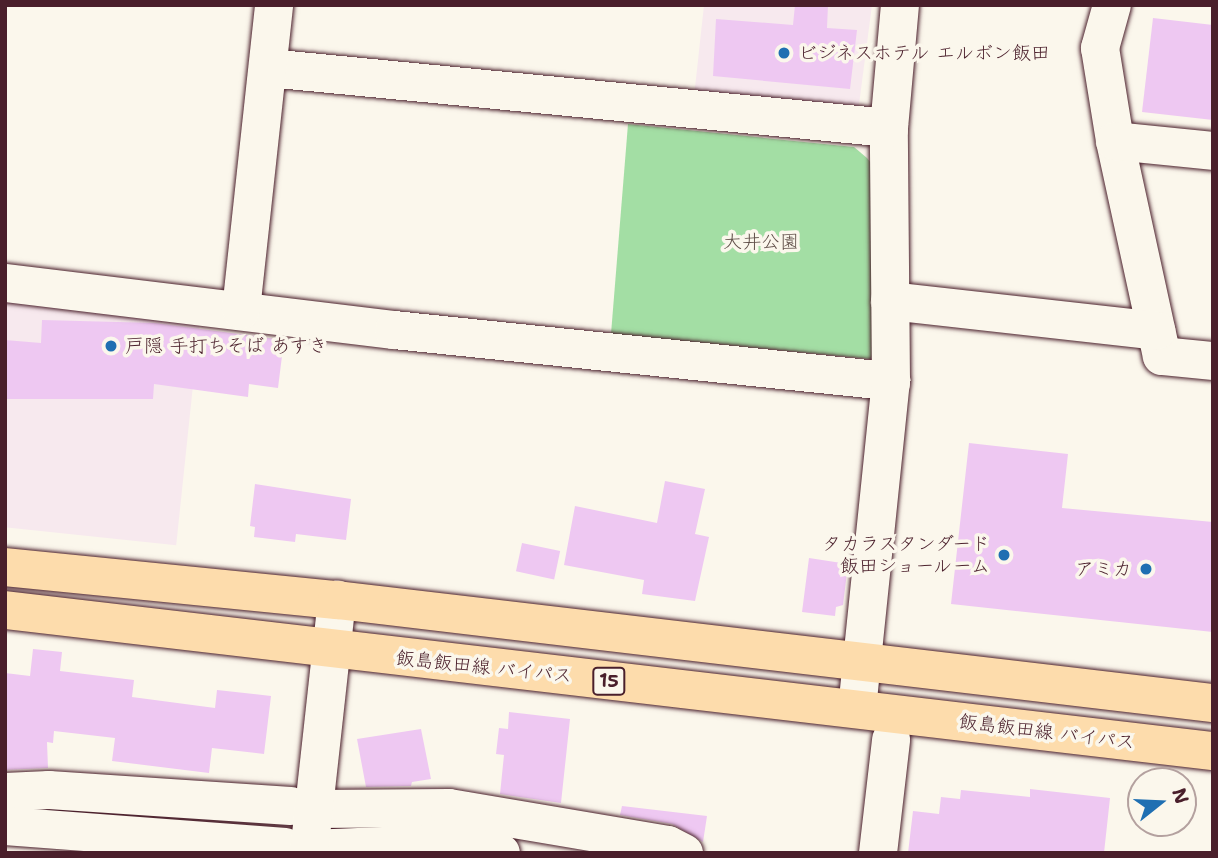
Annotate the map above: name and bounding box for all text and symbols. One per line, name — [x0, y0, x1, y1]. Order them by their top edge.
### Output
place label: ビジネスホテル エルボン飯田 — [798, 42, 1051, 64]
marker: ビジネスホテル エルボン飯田 — [776, 45, 792, 61]
park label: 大井公園 — [723, 231, 799, 253]
place label: 戸隠 手打ちそば あすき — [125, 335, 328, 357]
marker: 戸隠 手打ちそば あすき — [103, 338, 119, 354]
place label: タカラスタンダード 飯田ショールーム — [821, 533, 990, 577]
marker: タカラスタンダード 飯田ショールーム — [996, 547, 1012, 563]
place label: アミカ — [1075, 558, 1132, 580]
marker: アミカ — [1138, 561, 1154, 577]
street label: 飯島飯田線 バイパス — [395, 646, 573, 688]
road number: 15 — [592, 666, 626, 696]
street label: 飯島飯田線 バイパス — [958, 710, 1136, 754]
north arrow — [1127, 767, 1197, 837]
text: N — [1166, 785, 1195, 807]

